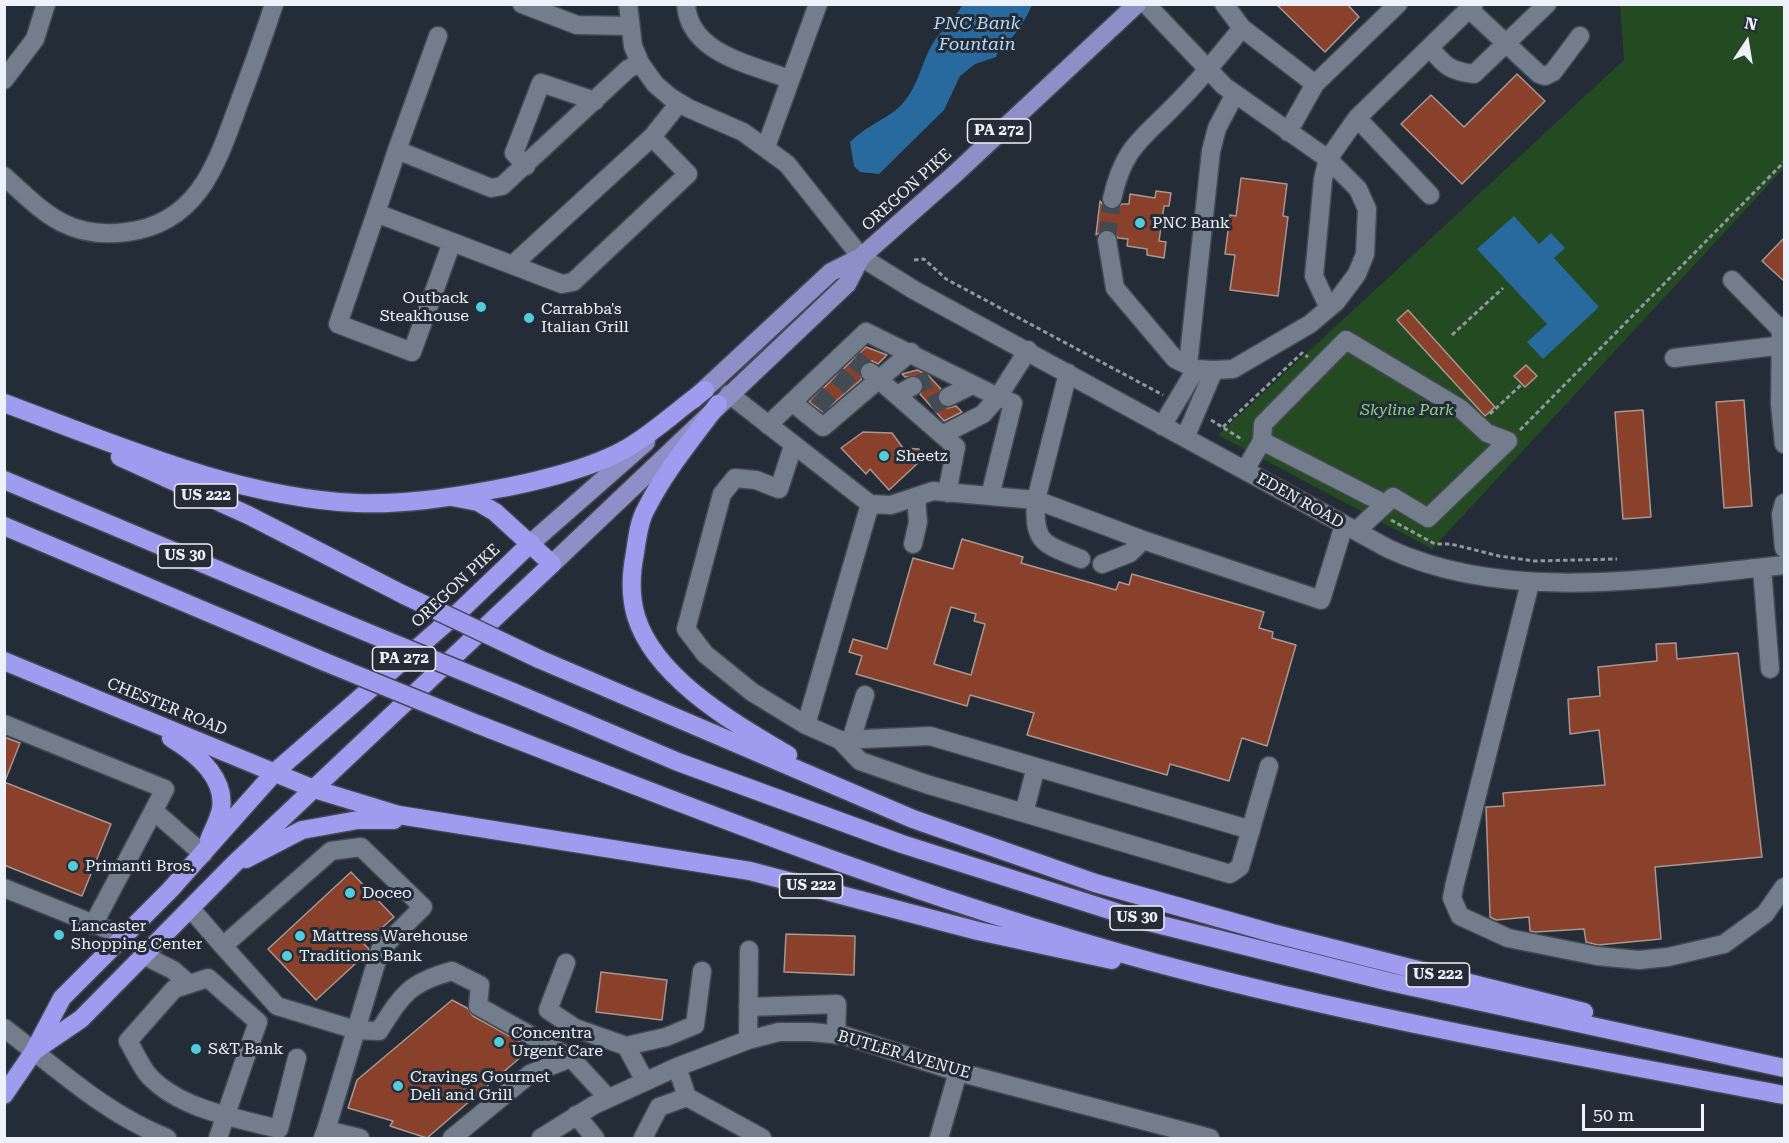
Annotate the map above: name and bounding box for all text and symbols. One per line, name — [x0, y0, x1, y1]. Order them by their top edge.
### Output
north arrow — [1717, 12, 1777, 72]
water label: PNC Bank Fountain — [934, 13, 1020, 56]
text: N — [1743, 13, 1759, 34]
road number: PA 272 — [968, 119, 1030, 143]
street label: OREGON PIKE — [858, 145, 956, 235]
place label: PNC Bank — [1152, 213, 1230, 233]
marker: PNC Bank — [1133, 216, 1147, 230]
place label: Outback Steakhouse — [380, 288, 469, 326]
place label: Carrabba's Italian Grill — [541, 299, 629, 337]
marker: Outback Steakhouse — [474, 300, 488, 314]
marker: Carrabba's Italian Grill — [522, 311, 536, 325]
park label: Skyline Park — [1360, 400, 1454, 420]
place label: Sheetz — [896, 446, 948, 466]
marker: Sheetz — [877, 449, 891, 463]
street label: EDEN ROAD — [1253, 469, 1347, 533]
road number: US 222 — [174, 484, 238, 508]
street label: OREGON PIKE — [408, 540, 504, 632]
road number: US 30 — [158, 544, 212, 568]
road number: PA 272 — [372, 647, 436, 671]
street label: CHESTER ROAD — [104, 674, 230, 740]
place label: Primanti Bros. — [85, 856, 194, 876]
marker: Primanti Bros. — [66, 859, 80, 873]
road number: US 222 — [780, 874, 842, 898]
place label: Doceo — [362, 883, 412, 903]
marker: Doceo — [343, 886, 357, 900]
road number: US 30 — [1110, 906, 1164, 930]
place label: Lancaster Shopping Center — [71, 916, 202, 954]
place label: Mattress Warehouse — [312, 926, 468, 946]
marker: Lancaster Shopping Center — [52, 928, 66, 942]
marker: Mattress Warehouse — [293, 929, 307, 943]
place label: Traditions Bank — [299, 946, 422, 966]
marker: Traditions Bank — [280, 949, 294, 963]
road number: US 222 — [1406, 963, 1470, 987]
place label: Concentra Urgent Care — [511, 1023, 603, 1061]
street label: BUTLER AVENUE — [835, 1027, 973, 1083]
marker: Concentra Urgent Care — [492, 1035, 506, 1049]
place label: S&T Bank — [208, 1039, 283, 1059]
marker: S&T Bank — [189, 1042, 203, 1056]
place label: Cravings Gourmet Deli and Grill — [410, 1067, 550, 1105]
marker: Cravings Gourmet Deli and Grill — [391, 1079, 405, 1093]
scale bar — [1585, 1092, 1706, 1130]
text: 50 m — [1593, 1104, 1634, 1125]

